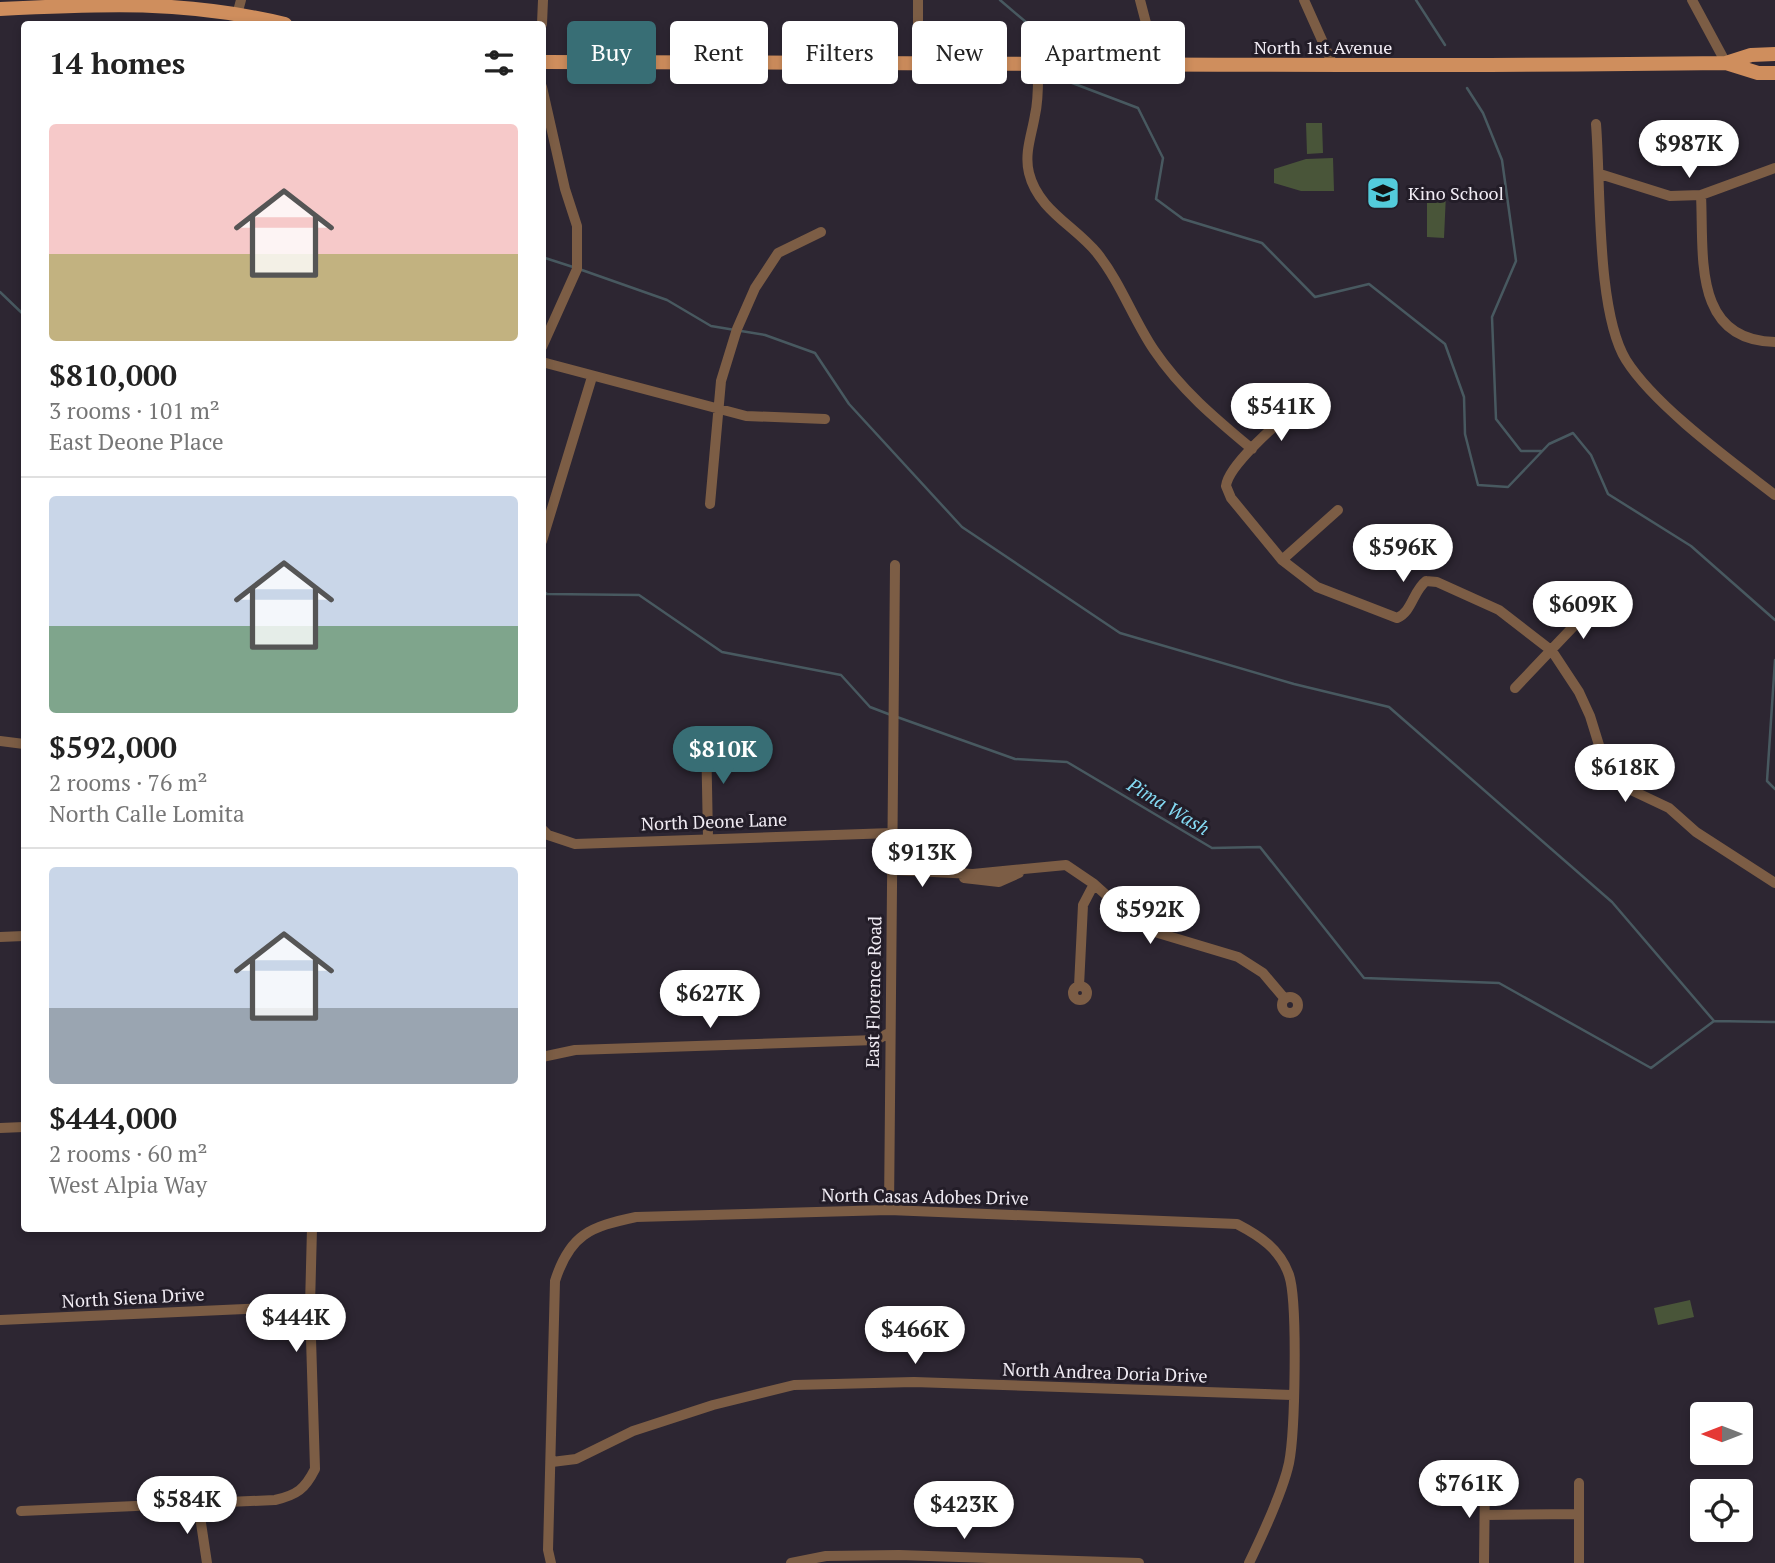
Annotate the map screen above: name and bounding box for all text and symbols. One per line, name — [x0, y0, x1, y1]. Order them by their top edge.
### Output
chip: Buy — [567, 21, 656, 84]
chip: Rent — [670, 21, 768, 84]
chip: Filters — [782, 21, 898, 84]
chip: New — [912, 21, 1007, 84]
chip: Apartment — [1021, 21, 1185, 84]
street label: North 1st Avenue — [1254, 35, 1392, 59]
text: 14 homes — [49, 43, 185, 83]
icon: filters — [480, 44, 518, 82]
pin: $987K — [1640, 120, 1738, 180]
text: $987K — [1655, 127, 1723, 158]
icon: home — [221, 170, 347, 296]
school or university icon: Kino School — [1364, 174, 1402, 212]
place label: Kino School — [1408, 181, 1504, 205]
text: $810,000 — [49, 355, 177, 395]
pin: $541K — [1232, 384, 1330, 443]
text: $541K — [1247, 390, 1315, 421]
text: 3 rooms · 101 m² — [49, 395, 220, 426]
text: East Deone Place — [49, 426, 224, 457]
pin: $596K — [1354, 524, 1452, 584]
text: $596K — [1369, 531, 1437, 562]
icon: home — [221, 542, 347, 668]
pin: $609K — [1534, 582, 1632, 641]
text: $609K — [1549, 588, 1617, 619]
pin: $810K — [674, 726, 772, 786]
text: $592,000 — [49, 727, 177, 767]
text: $810K — [689, 733, 757, 764]
pin: $618K — [1576, 744, 1674, 804]
text: $618K — [1591, 751, 1659, 782]
text: 2 rooms · 76 m² — [49, 767, 208, 798]
water label: Pima Wash — [1122, 771, 1215, 840]
text: North Calle Lomita — [49, 798, 245, 829]
street label: North Deone Lane — [641, 806, 787, 836]
pin: $913K — [873, 830, 971, 889]
text: $913K — [888, 836, 956, 867]
pin: $592K — [1101, 886, 1199, 946]
text: $592K — [1116, 893, 1184, 924]
icon: home — [221, 913, 347, 1039]
street label: East Florence Road — [860, 916, 886, 1068]
pin: $627K — [661, 970, 759, 1030]
text: $627K — [676, 977, 744, 1008]
text: $444,000 — [49, 1098, 177, 1138]
text: 2 rooms · 60 m² — [49, 1138, 208, 1169]
text: West Alpia Way — [49, 1169, 207, 1200]
street label: North Casas Adobes Drive — [821, 1182, 1029, 1210]
street label: North Siena Drive — [61, 1281, 205, 1313]
pin: $444K — [247, 1294, 345, 1354]
text: $444K — [262, 1301, 330, 1332]
pin: $466K — [866, 1306, 964, 1366]
text: $466K — [881, 1313, 949, 1344]
street label: North Andrea Doria Drive — [1002, 1356, 1208, 1388]
north arrow — [1690, 1402, 1754, 1465]
map controls — [1690, 1402, 1753, 1542]
pin: $761K — [1420, 1460, 1518, 1520]
text: $761K — [1435, 1467, 1503, 1498]
pin: $584K — [138, 1476, 236, 1536]
button: locate — [1690, 1479, 1753, 1542]
pin: $423K — [915, 1482, 1013, 1541]
text: $584K — [153, 1483, 221, 1514]
text: $423K — [930, 1488, 998, 1519]

